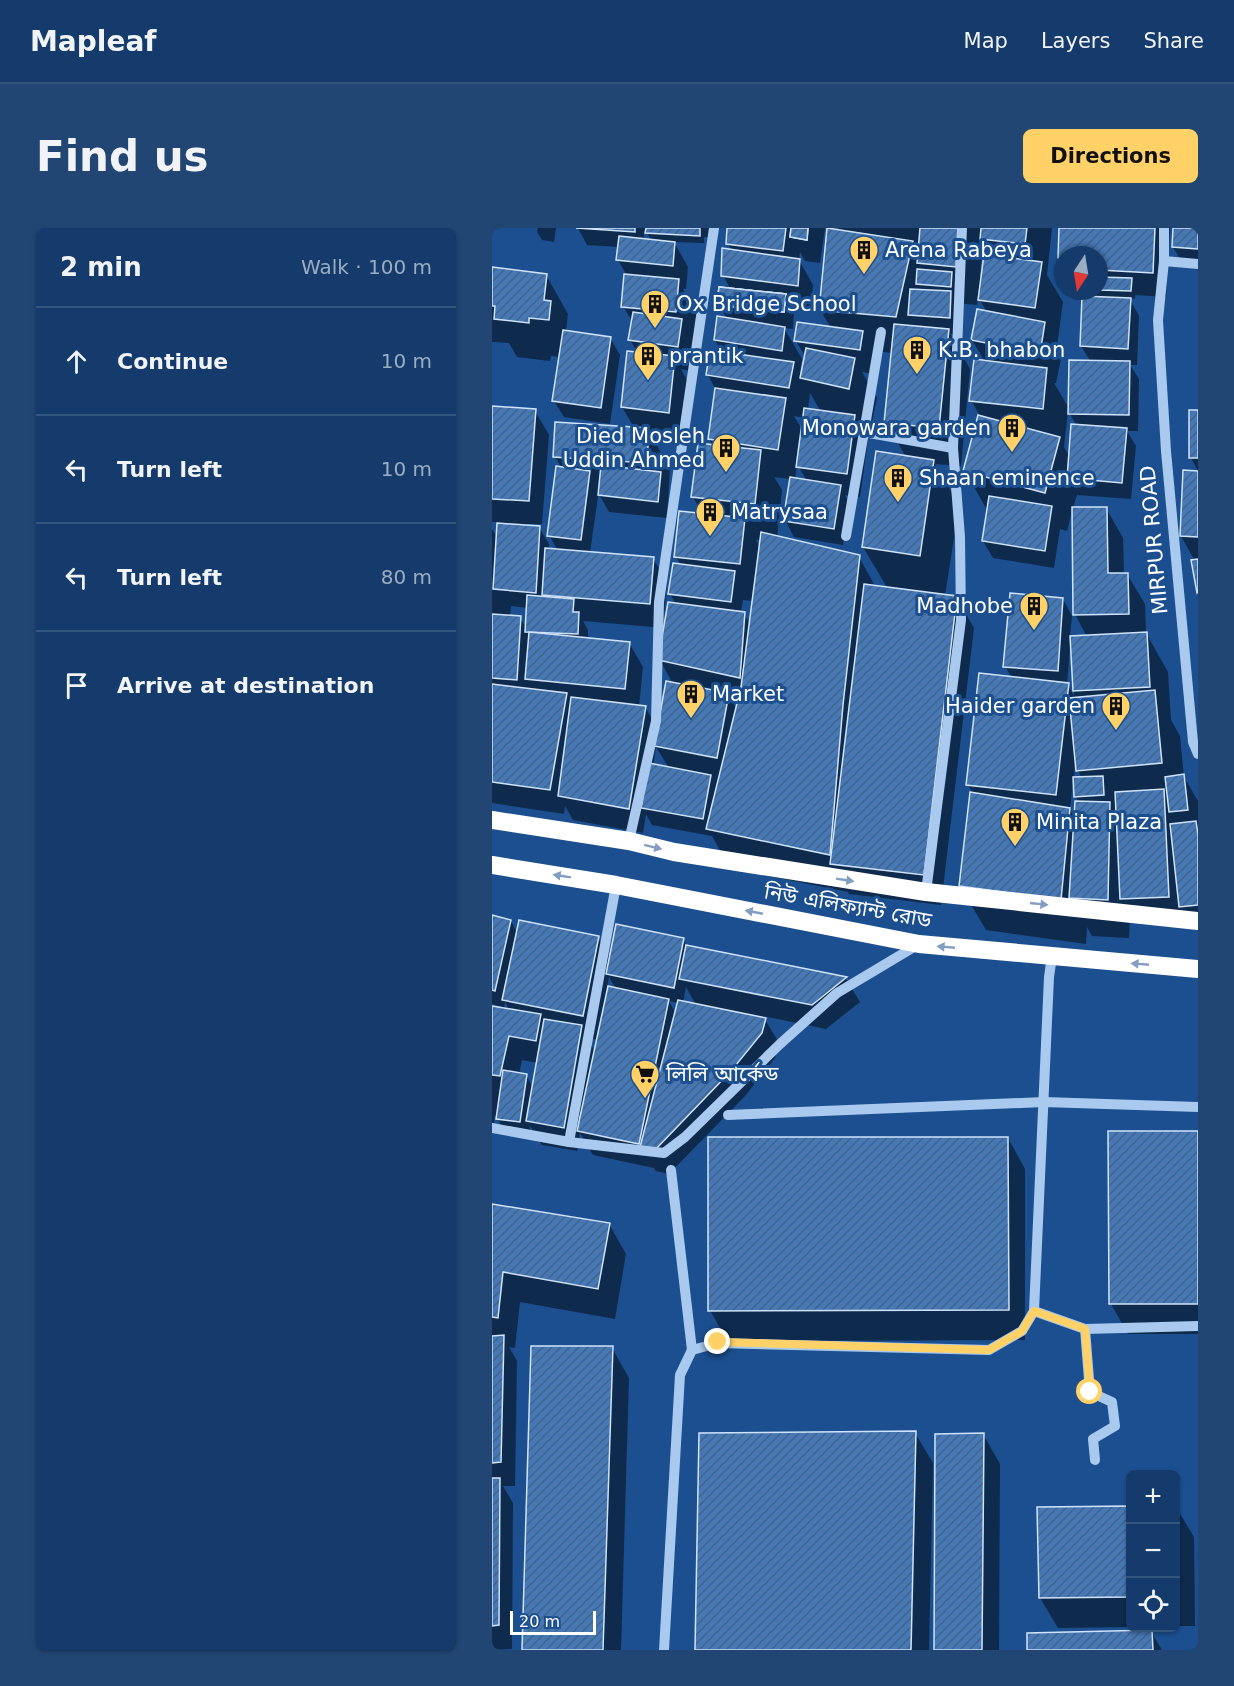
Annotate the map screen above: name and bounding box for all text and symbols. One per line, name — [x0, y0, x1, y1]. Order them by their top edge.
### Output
text: Mapleaf — [30, 25, 156, 58]
text: Map — [964, 29, 1008, 53]
text: Layers — [1041, 29, 1110, 53]
text: Share — [1143, 29, 1204, 53]
button: Directions — [1023, 129, 1198, 183]
text: Find us — [36, 132, 209, 181]
building icon: Arena Rabeya — [848, 234, 880, 276]
place label: Arena Rabeya — [885, 238, 1032, 262]
north arrow — [1054, 246, 1108, 300]
text: 2 min — [60, 252, 142, 282]
text: Walk · 100 m — [301, 255, 432, 279]
building icon: Ox Bridge School — [639, 288, 671, 330]
place label: Ox Bridge School — [676, 292, 856, 316]
building icon: K.B. bhabon — [901, 334, 933, 376]
place label: K.B. bhabon — [938, 338, 1065, 362]
building icon: prantik — [632, 340, 664, 382]
place label: prantik — [669, 344, 744, 368]
icon: ahead — [60, 345, 93, 378]
text: Continue — [117, 349, 228, 374]
text: 10 m — [381, 349, 432, 373]
building icon: Monowara garden — [996, 412, 1028, 454]
place label: Monowara garden — [802, 416, 991, 440]
place label: Died Mosleh Uddin Ahmed — [563, 424, 705, 472]
building icon: Died Mosleh Uddin Ahmed — [710, 432, 742, 474]
icon: left — [60, 453, 93, 486]
text: Turn left — [117, 457, 222, 482]
text: 10 m — [381, 457, 432, 481]
building icon: Shaan eminence — [882, 462, 914, 504]
street label: MIRPUR ROAD — [1136, 464, 1172, 616]
place label: Shaan eminence — [919, 466, 1095, 490]
building icon: Matrysaa — [694, 496, 726, 538]
place label: Matrysaa — [731, 500, 828, 524]
icon: left — [60, 561, 93, 594]
text: Turn left — [117, 565, 222, 590]
text: 80 m — [381, 565, 432, 589]
building icon: Madhobe — [1018, 590, 1050, 632]
place label: Madhobe — [916, 594, 1013, 618]
icon: arrive — [60, 669, 93, 702]
text: Arrive at destination — [117, 673, 374, 698]
building icon: Market — [675, 678, 707, 720]
place label: Market — [712, 682, 784, 706]
building icon: Haider garden — [1100, 690, 1132, 732]
place label: Haider garden — [945, 694, 1095, 718]
building icon: Minita Plaza — [999, 806, 1031, 848]
place label: Minita Plaza — [1036, 810, 1162, 834]
one-way arrow — [644, 843, 662, 852]
one-way arrow — [552, 871, 571, 880]
one-way arrow — [836, 876, 855, 885]
street label: নিউ এলিফ্যান্ট রোড — [761, 879, 935, 933]
one-way arrow — [1029, 899, 1048, 909]
one-way arrow — [744, 907, 763, 916]
one-way arrow — [936, 942, 955, 952]
one-way arrow — [1130, 959, 1149, 969]
supermarket icon: লিলি আর্কেড — [629, 1058, 661, 1100]
place label: লিলি আর্কেড — [665, 1061, 779, 1086]
route end — [704, 1328, 730, 1354]
route start — [1076, 1378, 1102, 1404]
map controls — [1126, 1470, 1180, 1632]
button: + — [1126, 1470, 1180, 1524]
button: − — [1126, 1524, 1180, 1578]
button: locate — [1126, 1578, 1180, 1632]
scale bar — [510, 1608, 596, 1636]
text: 20 m — [519, 1612, 560, 1631]

